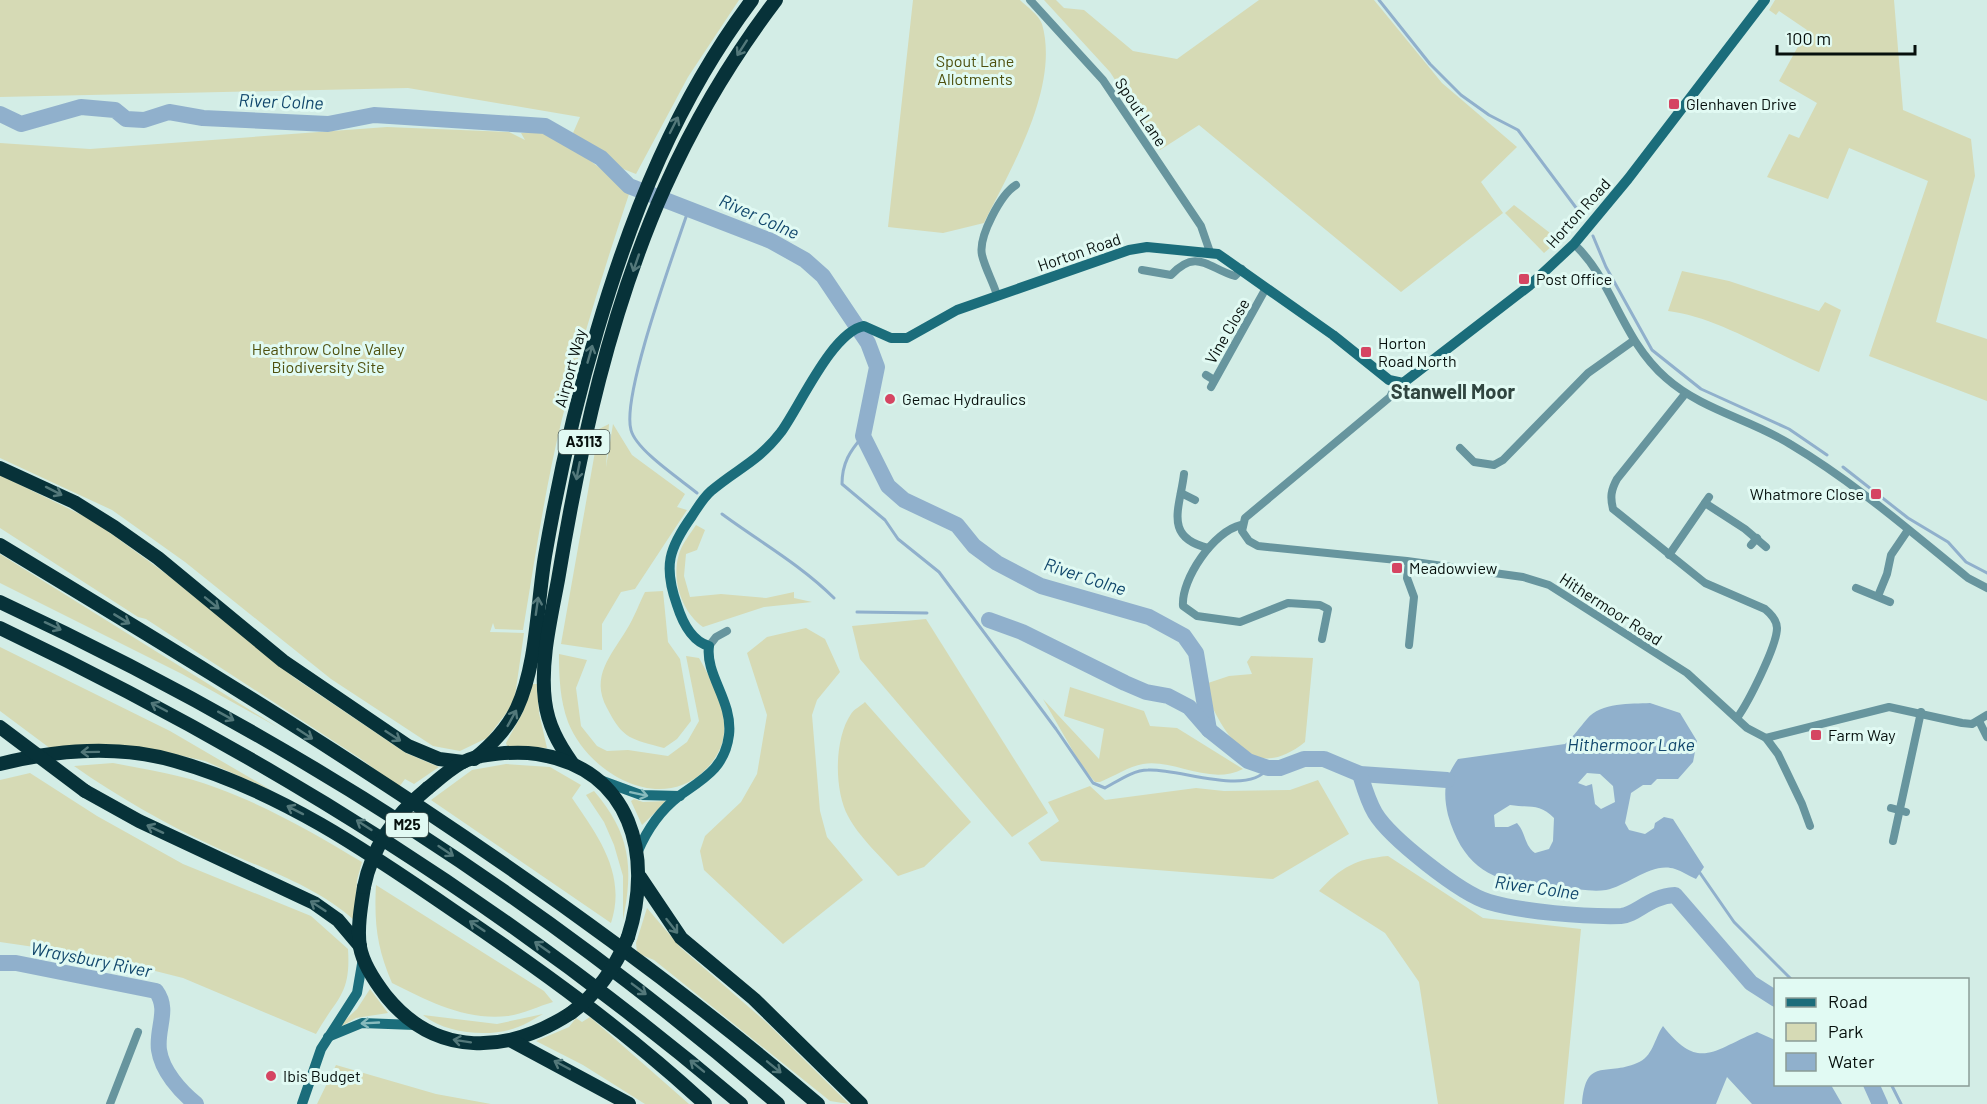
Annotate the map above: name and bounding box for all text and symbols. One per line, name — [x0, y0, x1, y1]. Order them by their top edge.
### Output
scale bar — [1777, 18, 1915, 56]
text: 100 m — [1786, 27, 1831, 49]
one-way arrow — [736, 39, 748, 55]
park label: Spout Lane Allotments — [936, 51, 1014, 88]
street label: Spout Lane — [1112, 74, 1171, 150]
water label: River Colne — [238, 89, 324, 113]
place label: Glenhaven Drive — [1686, 94, 1797, 113]
marker: Glenhaven Drive — [1667, 97, 1681, 111]
one-way arrow — [668, 117, 680, 134]
street label: Horton Road — [1542, 174, 1614, 251]
water label: River Colne — [716, 189, 803, 243]
street label: Horton Road — [1035, 228, 1123, 275]
one-way arrow — [629, 253, 640, 272]
place label: Post Office — [1536, 269, 1612, 288]
marker: Post Office — [1517, 272, 1531, 286]
street label: Vine Close — [1200, 295, 1253, 367]
street label: Airport Way — [550, 326, 589, 409]
place label: Horton Road North — [1378, 333, 1457, 370]
park label: Heathrow Colne Valley Biodiversity Site — [252, 339, 405, 376]
one-way arrow — [585, 345, 597, 364]
marker: Horton Road North — [1359, 345, 1373, 359]
district label: Stanwell Moor — [1391, 379, 1516, 403]
place label: Gemac Hydraulics — [902, 389, 1026, 408]
marker: Gemac Hydraulics — [883, 392, 897, 406]
road number: A3113 — [558, 430, 610, 454]
one-way arrow — [572, 461, 583, 480]
place label: Whatmore Close — [1750, 484, 1864, 503]
one-way arrow — [44, 486, 62, 497]
marker: Whatmore Close — [1869, 487, 1883, 501]
water label: River Colne — [1041, 552, 1129, 600]
place label: Meadowview — [1409, 558, 1498, 577]
marker: Meadowview — [1390, 561, 1404, 575]
street label: Hithermoor Road — [1557, 568, 1666, 649]
one-way arrow — [204, 597, 220, 610]
one-way arrow — [532, 597, 543, 617]
one-way arrow — [113, 613, 130, 625]
one-way arrow — [44, 621, 62, 633]
one-way arrow — [150, 701, 168, 712]
one-way arrow — [507, 709, 518, 727]
one-way arrow — [217, 711, 235, 722]
place label: Farm Way — [1828, 725, 1896, 744]
one-way arrow — [296, 728, 312, 740]
marker: Farm Way — [1809, 728, 1823, 742]
one-way arrow — [384, 730, 401, 742]
water label: Hithermoor Lake — [1567, 733, 1695, 755]
one-way arrow — [80, 746, 100, 758]
one-way arrow — [629, 789, 648, 800]
one-way arrow — [287, 804, 305, 815]
road number: M25 — [386, 813, 428, 837]
one-way arrow — [356, 819, 373, 831]
one-way arrow — [146, 822, 164, 834]
one-way arrow — [437, 845, 454, 857]
water label: River Colne — [1494, 870, 1581, 904]
one-way arrow — [310, 900, 327, 912]
one-way arrow — [666, 918, 679, 934]
one-way arrow — [469, 920, 486, 932]
water label: Wraysbury River — [29, 937, 154, 982]
one-way arrow — [535, 941, 551, 953]
legend — [1774, 978, 1969, 1086]
one-way arrow — [630, 982, 646, 995]
text: Road — [1828, 990, 1868, 1012]
one-way arrow — [361, 1017, 380, 1028]
text: Park — [1828, 1020, 1863, 1042]
one-way arrow — [453, 1036, 472, 1047]
text: Water — [1828, 1050, 1875, 1072]
one-way arrow — [554, 1059, 571, 1071]
one-way arrow — [689, 1060, 705, 1073]
one-way arrow — [766, 1060, 782, 1073]
place label: Ibis Budget — [283, 1066, 361, 1085]
marker: Ibis Budget — [264, 1069, 278, 1083]

